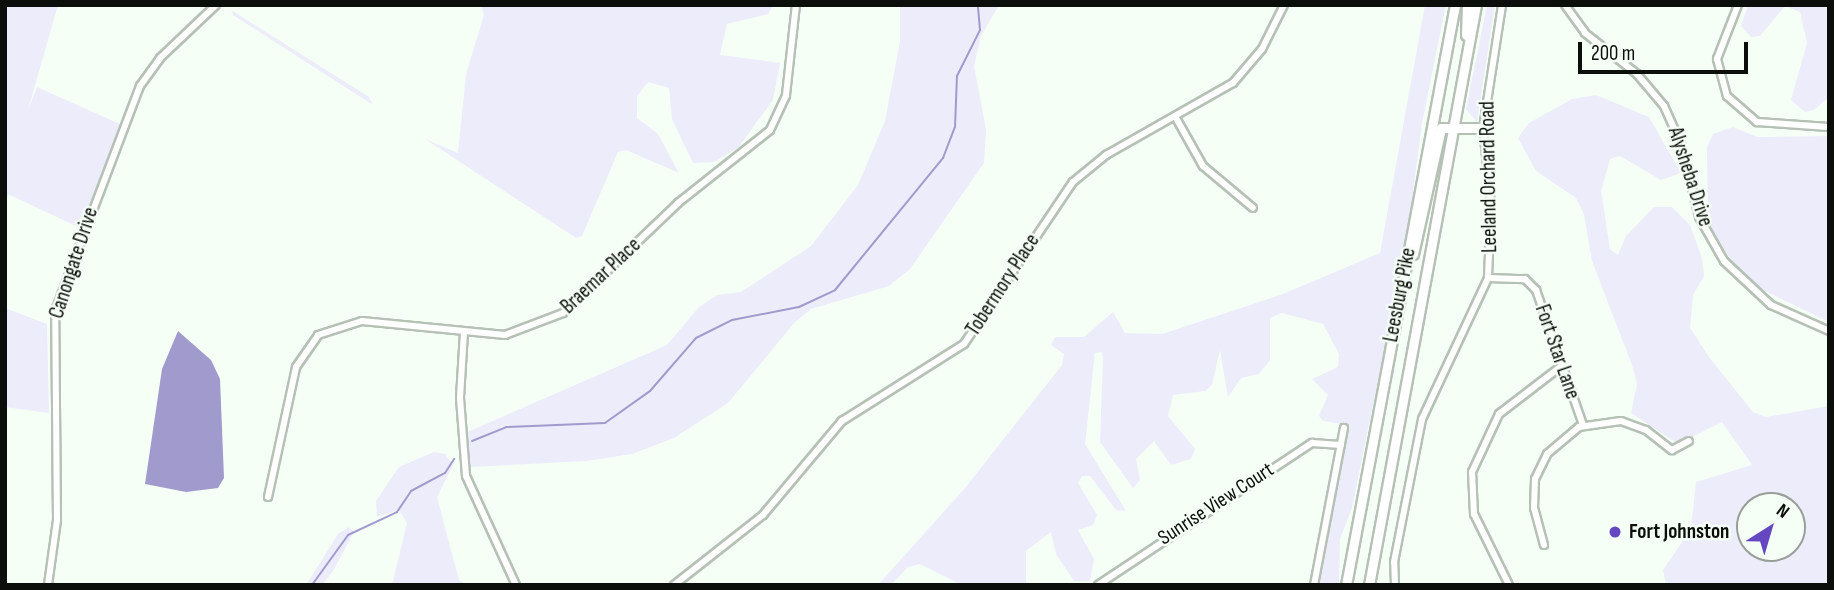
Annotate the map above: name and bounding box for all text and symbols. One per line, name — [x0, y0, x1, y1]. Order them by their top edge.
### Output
scale bar — [1582, 28, 1752, 72]
text: 200 m — [1591, 41, 1635, 66]
street label: Leeland Orchard Road — [1475, 101, 1503, 253]
street label: Alysheba Drive — [1662, 124, 1718, 230]
street label: Canongate Drive — [44, 204, 104, 322]
street label: Tobermory Place — [961, 229, 1045, 341]
street label: Braemar Place — [556, 233, 646, 319]
street label: Leesburg Pike — [1379, 246, 1421, 344]
street label: Fort Star Lane — [1529, 301, 1585, 403]
street label: Sunrise View Court — [1153, 457, 1279, 551]
north arrow — [1736, 492, 1806, 562]
text: N — [1772, 499, 1794, 524]
place label: Fort Johnston — [1629, 519, 1729, 545]
marker: Fort Johnston — [1607, 524, 1623, 540]

